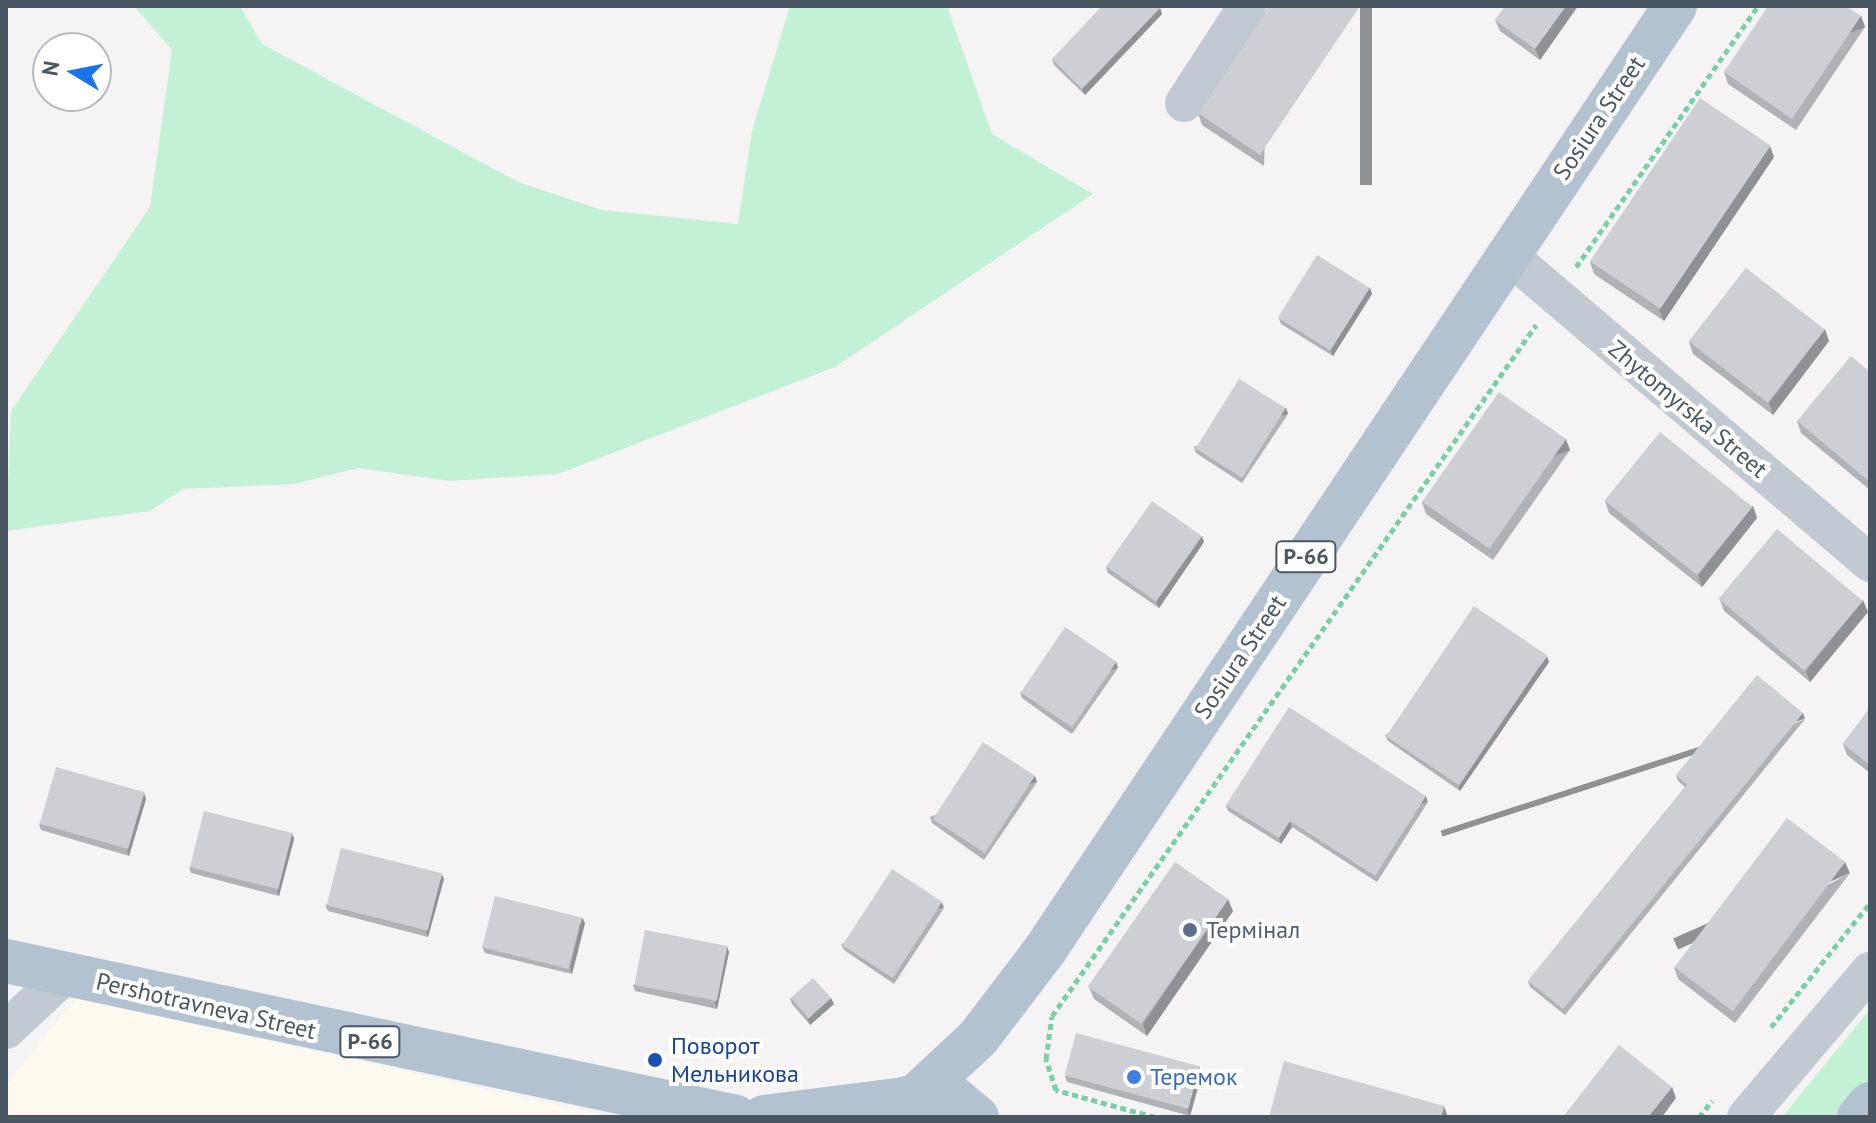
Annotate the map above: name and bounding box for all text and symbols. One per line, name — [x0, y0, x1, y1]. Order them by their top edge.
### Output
north arrow — [32, 32, 112, 112]
street label: Sosiura Street — [1547, 51, 1651, 185]
text: N — [35, 59, 65, 78]
street label: Zhytomyrska Street — [1603, 334, 1773, 484]
road number: Р-66 — [1274, 539, 1338, 575]
street label: Sosiura Street — [1188, 590, 1292, 724]
place label: Термінал — [1206, 916, 1300, 944]
marker: Термінал — [1181, 921, 1199, 939]
street label: Pershotravneva Street — [93, 967, 319, 1045]
road number: Р-66 — [338, 1024, 402, 1060]
place label: Поворот Мельникова — [671, 1032, 799, 1088]
marker: Поворот Мельникова — [646, 1051, 664, 1069]
place label: Теремок — [1150, 1063, 1237, 1091]
marker: Теремок — [1125, 1068, 1143, 1086]

